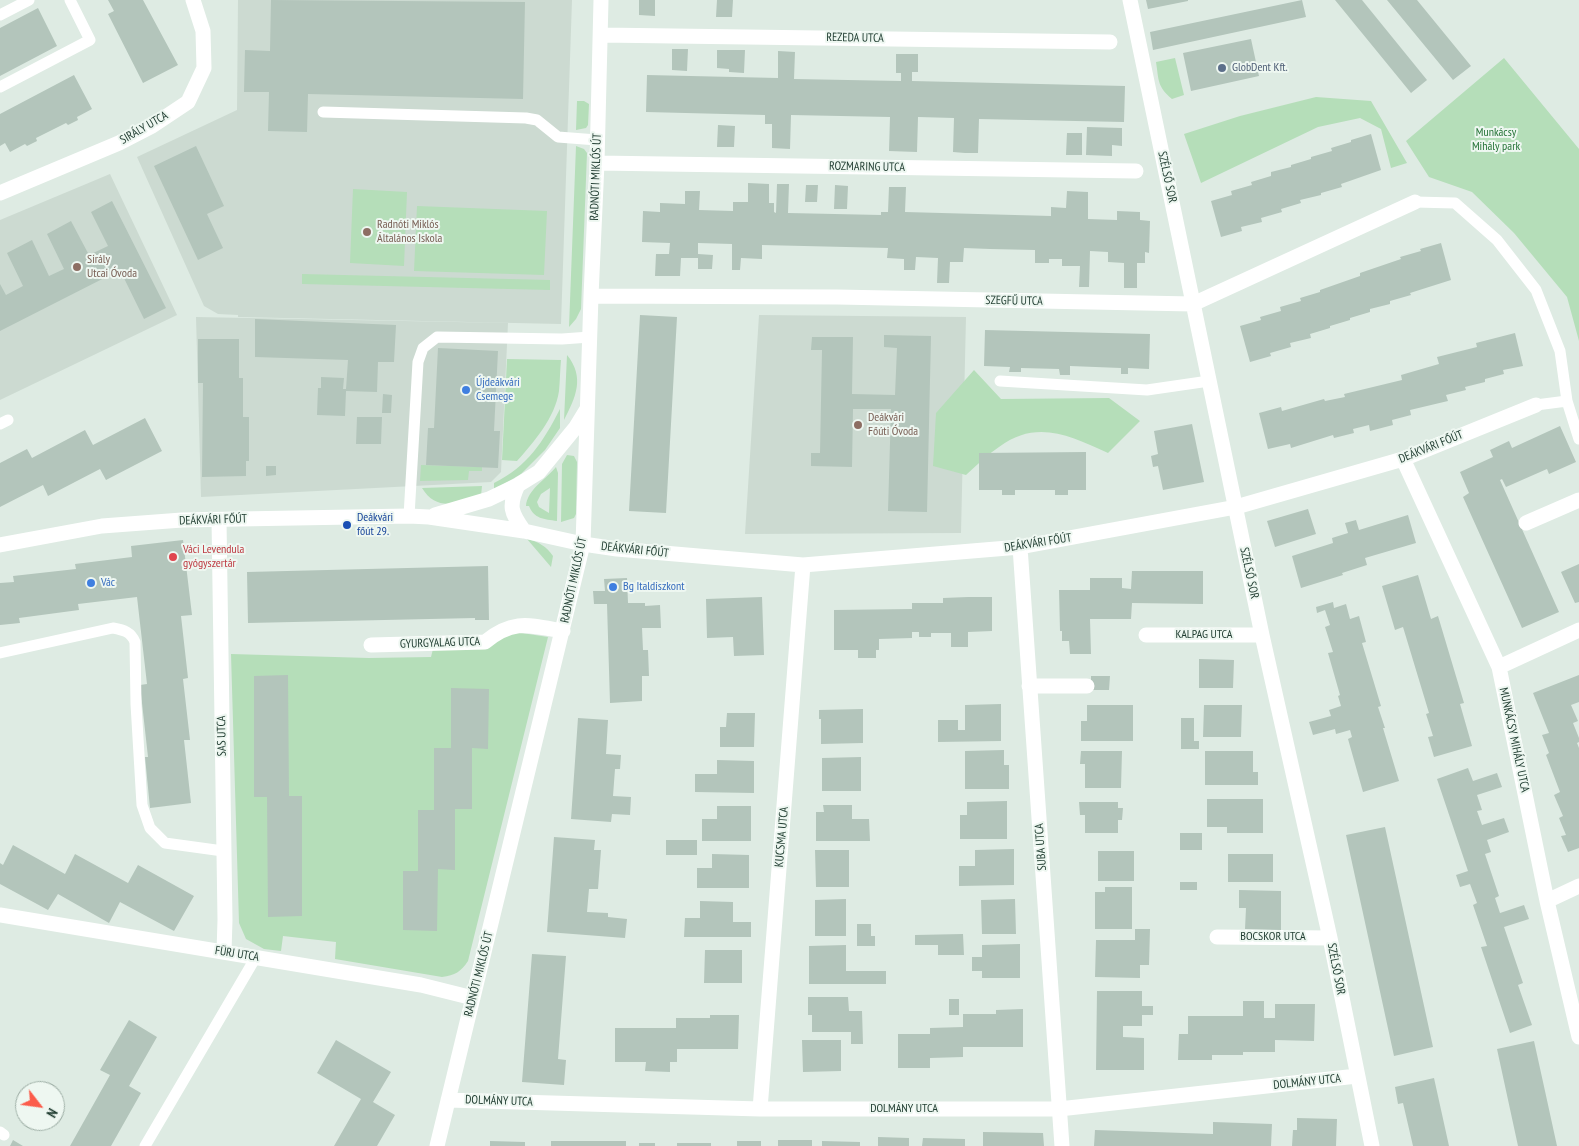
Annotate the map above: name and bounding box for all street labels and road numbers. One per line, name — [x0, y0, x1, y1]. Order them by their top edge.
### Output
street label: REZEDA UTCA — [826, 30, 884, 46]
street label: SIRÁLY UTCA — [117, 108, 171, 148]
street label: RADNÓTI MIKLÓS ÚT — [587, 133, 605, 221]
street label: SZÉLSŐ SOR — [1155, 150, 1179, 204]
street label: ROZMARING UTCA — [829, 159, 905, 175]
street label: SZEGFŰ UTCA — [985, 293, 1043, 309]
street label: DEÁKVÁRI FŐÚT — [1397, 428, 1465, 466]
street label: DEÁKVÁRI FŐÚT — [179, 512, 247, 528]
street label: DEÁKVÁRI FŐÚT — [1003, 531, 1073, 555]
street label: RADNÓTI MIKLÓS ÚT — [558, 536, 590, 624]
street label: DEÁKVÁRI FŐÚT — [600, 539, 670, 561]
street label: SZÉLSŐ SOR — [1237, 546, 1261, 600]
street label: KALPAG UTCA — [1176, 628, 1232, 642]
street label: GYURGYALAG UTCA — [400, 634, 480, 652]
street label: MUNKÁCSY MIHÁLY UTCA — [1496, 686, 1532, 794]
street label: SAS UTCA — [214, 716, 230, 756]
street label: KUCSMA UTCA — [772, 806, 792, 868]
street label: SUBA UTCA — [1032, 823, 1050, 871]
street label: RADNÓTI MIKLÓS ÚT — [461, 930, 497, 1018]
street label: BOCSKOR UTCA — [1240, 930, 1306, 944]
street label: SZÉLSŐ SOR — [1324, 942, 1348, 996]
street label: FÜRJ UTCA — [214, 943, 260, 965]
street label: DOLMÁNY UTCA — [1273, 1071, 1341, 1093]
street label: DOLMÁNY UTCA — [465, 1093, 533, 1109]
street label: DOLMÁNY UTCA — [870, 1102, 938, 1116]

